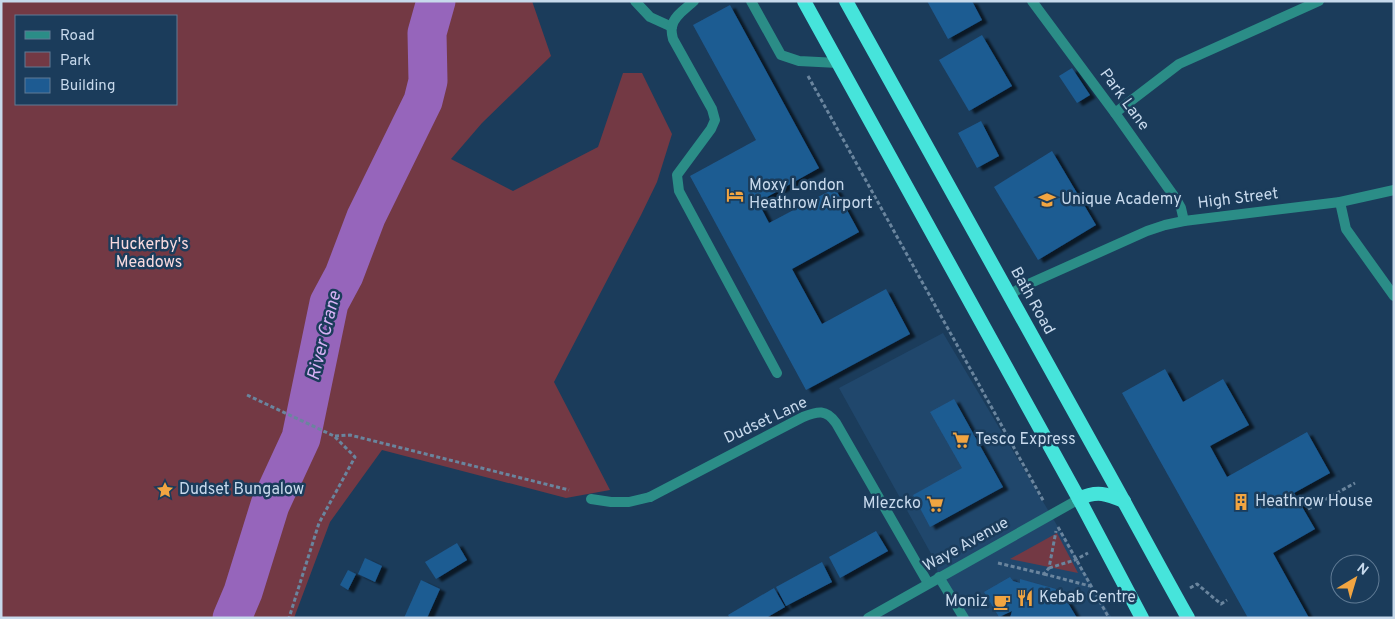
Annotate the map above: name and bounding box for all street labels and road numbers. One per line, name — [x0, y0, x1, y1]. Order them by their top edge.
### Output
street label: Park Lane — [1095, 65, 1153, 135]
street label: High Street — [1197, 184, 1279, 214]
street label: Bath Road — [1005, 264, 1059, 338]
street label: Dudset Lane — [721, 393, 811, 449]
street label: Waye Avenue — [920, 513, 1012, 577]

